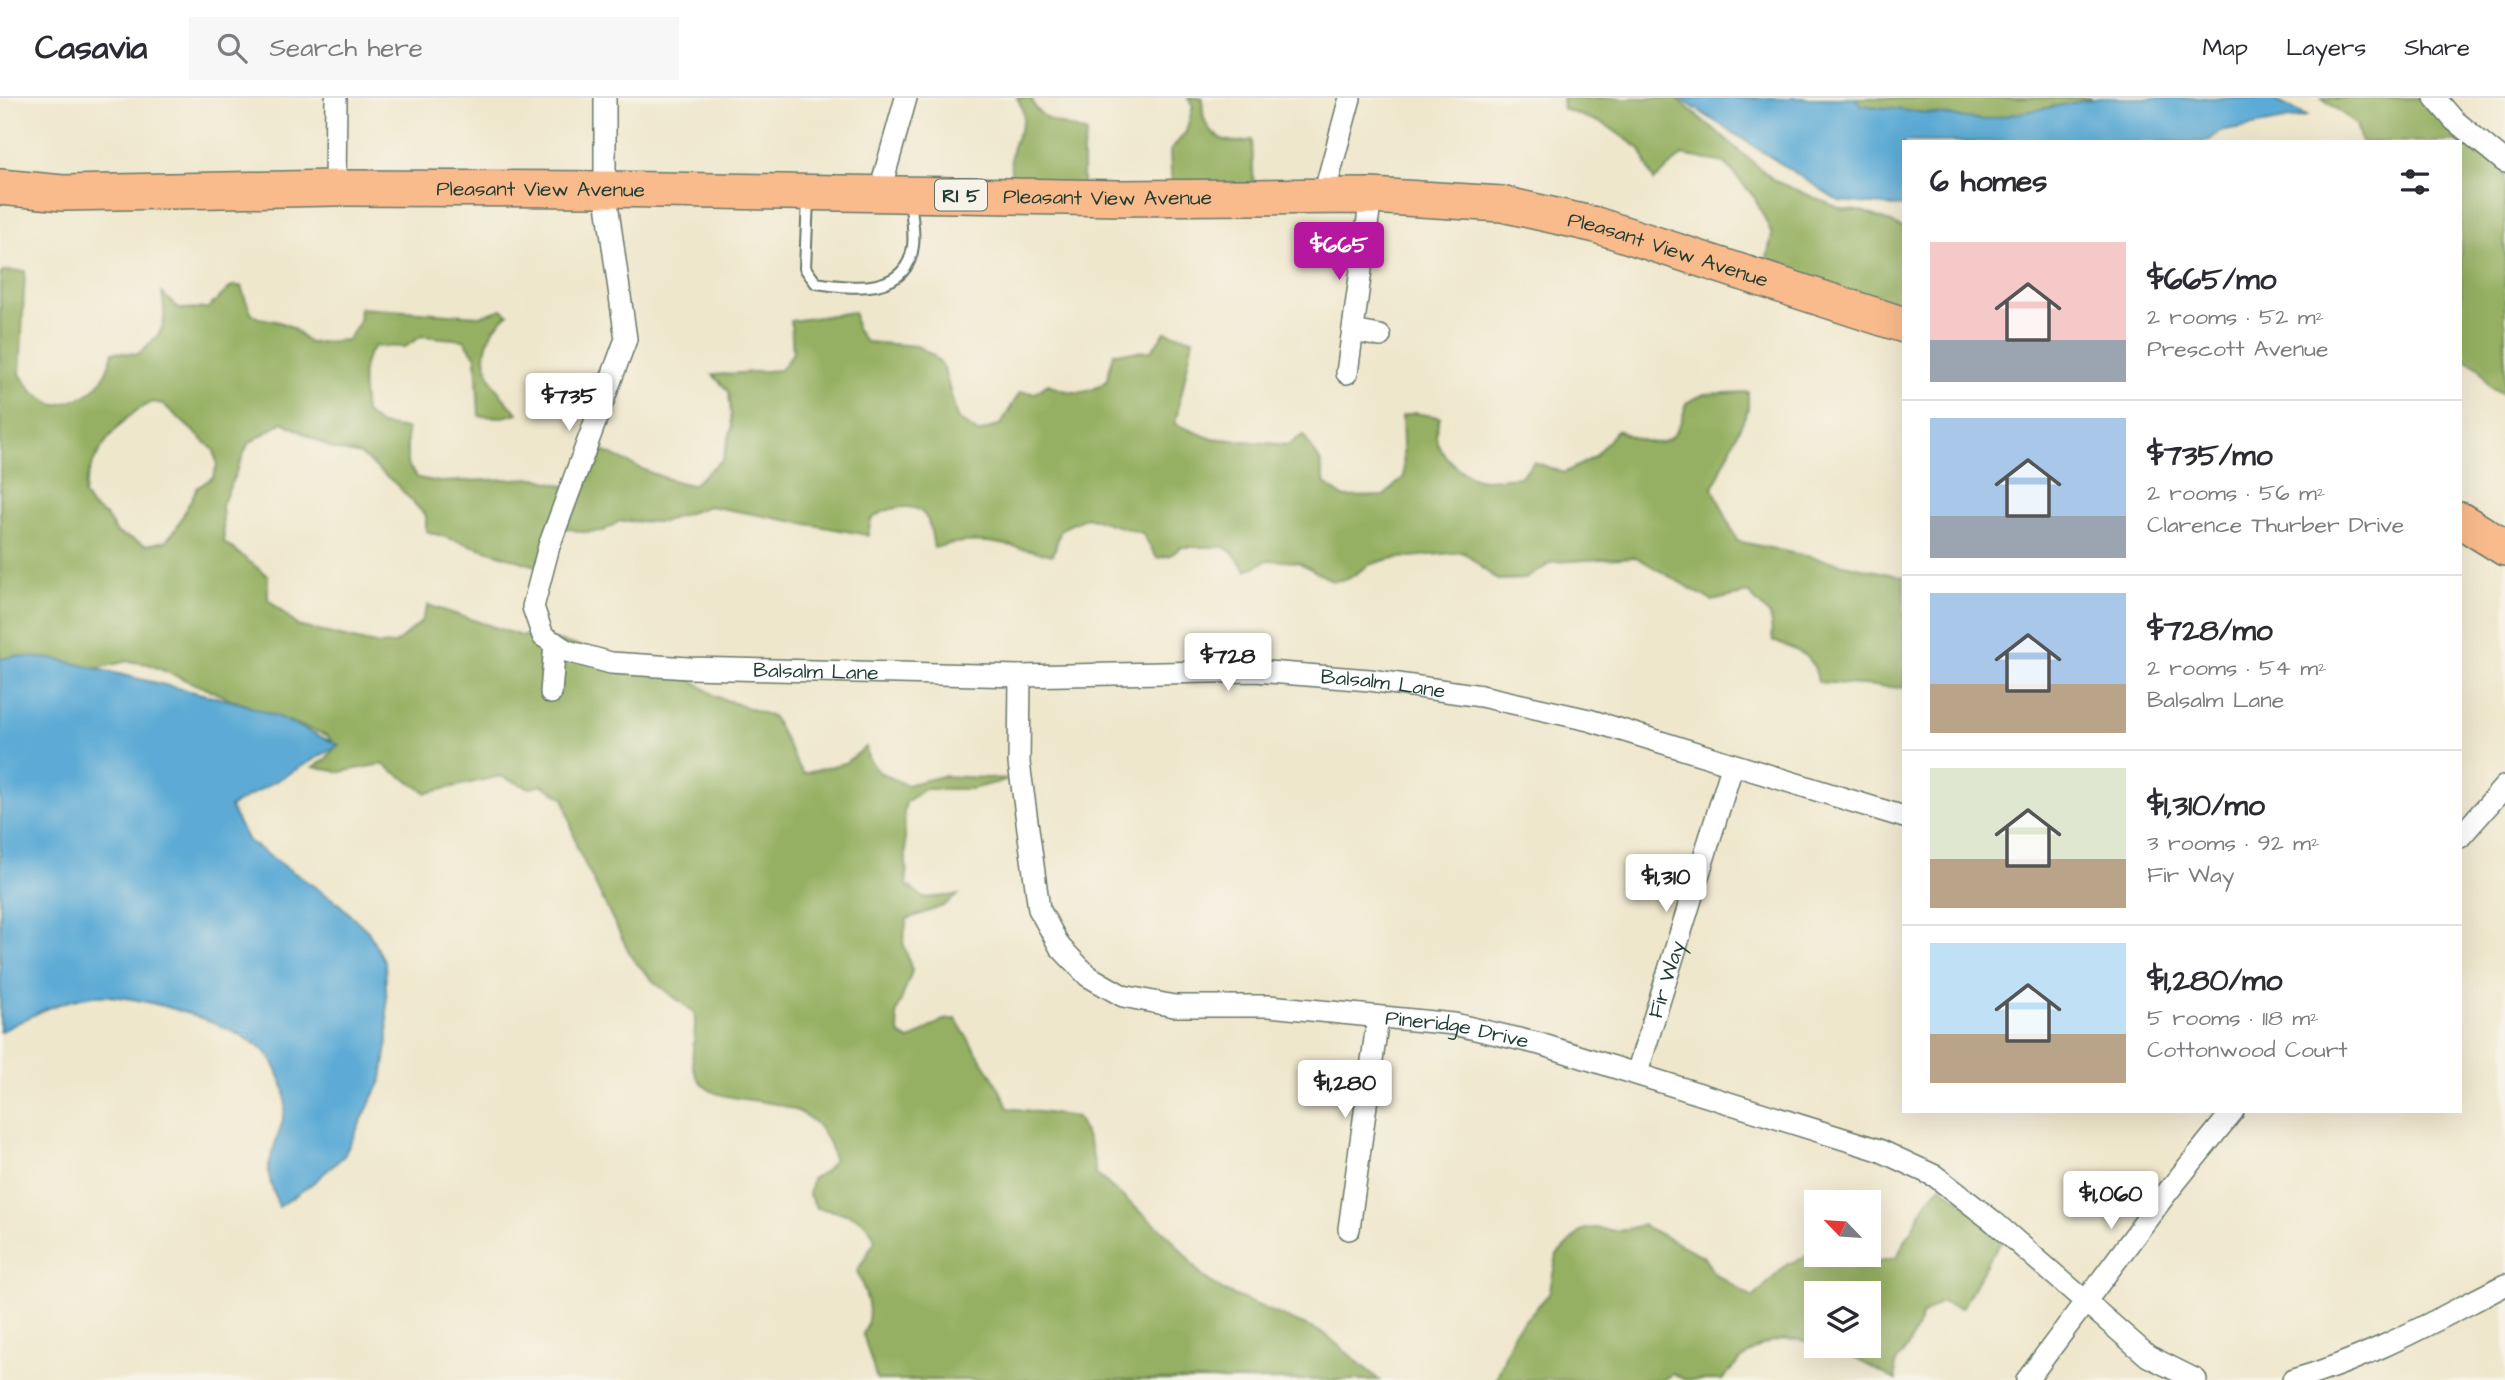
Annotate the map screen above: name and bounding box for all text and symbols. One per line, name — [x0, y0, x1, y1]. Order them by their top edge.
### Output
search box — [189, 17, 679, 80]
text: Casavia — [35, 25, 147, 71]
icon: search — [213, 29, 251, 67]
text: Search here — [269, 30, 423, 66]
text: Map — [2203, 31, 2248, 65]
text: Layers — [2286, 31, 2366, 65]
text: Share — [2404, 31, 2470, 65]
text: 6 homes — [1930, 161, 2047, 203]
icon: filters — [2396, 163, 2434, 201]
street label: Pleasant View Avenue — [436, 174, 645, 205]
road number: RI 5 — [935, 180, 987, 211]
street label: Pleasant View Avenue — [1003, 182, 1212, 213]
street label: Pleasant View Avenue — [1565, 205, 1772, 295]
pin: $665 — [1298, 222, 1380, 282]
text: $665 — [1310, 229, 1368, 261]
text: $665/mo — [2147, 259, 2276, 301]
icon: home — [1986, 270, 2070, 354]
text: 2 rooms · 52 m² — [2147, 301, 2324, 333]
text: Prescott Avenue — [2147, 333, 2328, 365]
pin: $735 — [528, 374, 610, 433]
text: $735 — [542, 380, 596, 412]
text: $735/mo — [2147, 435, 2273, 477]
icon: home — [1986, 446, 2070, 530]
text: 2 rooms · 56 m² — [2147, 477, 2325, 509]
text: Clarence Thurber Drive — [2147, 509, 2404, 541]
text: $728/mo — [2147, 610, 2273, 652]
icon: home — [1986, 621, 2070, 705]
pin: $728 — [1187, 634, 1269, 693]
text: $728 — [1200, 640, 1256, 672]
text: 2 rooms · 54 m² — [2147, 652, 2327, 684]
street label: Balsalm Lane — [753, 656, 879, 688]
street label: Balsalm Lane — [1320, 662, 1447, 706]
text: Balsalm Lane — [2147, 684, 2284, 716]
text: $1,310/mo — [2147, 785, 2265, 827]
icon: home — [1986, 796, 2070, 880]
text: 3 rooms · 92 m² — [2147, 827, 2320, 859]
pin: $1,310 — [1609, 854, 1723, 914]
text: Fir Way — [2147, 859, 2234, 891]
text: $1,310 — [1642, 861, 1691, 893]
street label: Fir Way — [1641, 937, 1694, 1022]
text: $1,280/mo — [2147, 960, 2282, 1002]
icon: home — [1986, 971, 2070, 1055]
text: 5 rooms · 118 m² — [2147, 1002, 2319, 1034]
street label: Pineridge Drive — [1384, 1003, 1532, 1056]
text: Cottonwood Court — [2147, 1034, 2348, 1066]
pin: $1,280 — [1288, 1060, 1402, 1120]
text: $1,280 — [1314, 1067, 1376, 1099]
pin: $1,060 — [2054, 1172, 2168, 1231]
text: $1,060 — [2079, 1178, 2143, 1210]
north arrow — [1804, 1190, 1881, 1267]
map controls — [1804, 1190, 1881, 1358]
button: layers — [1804, 1281, 1881, 1358]

